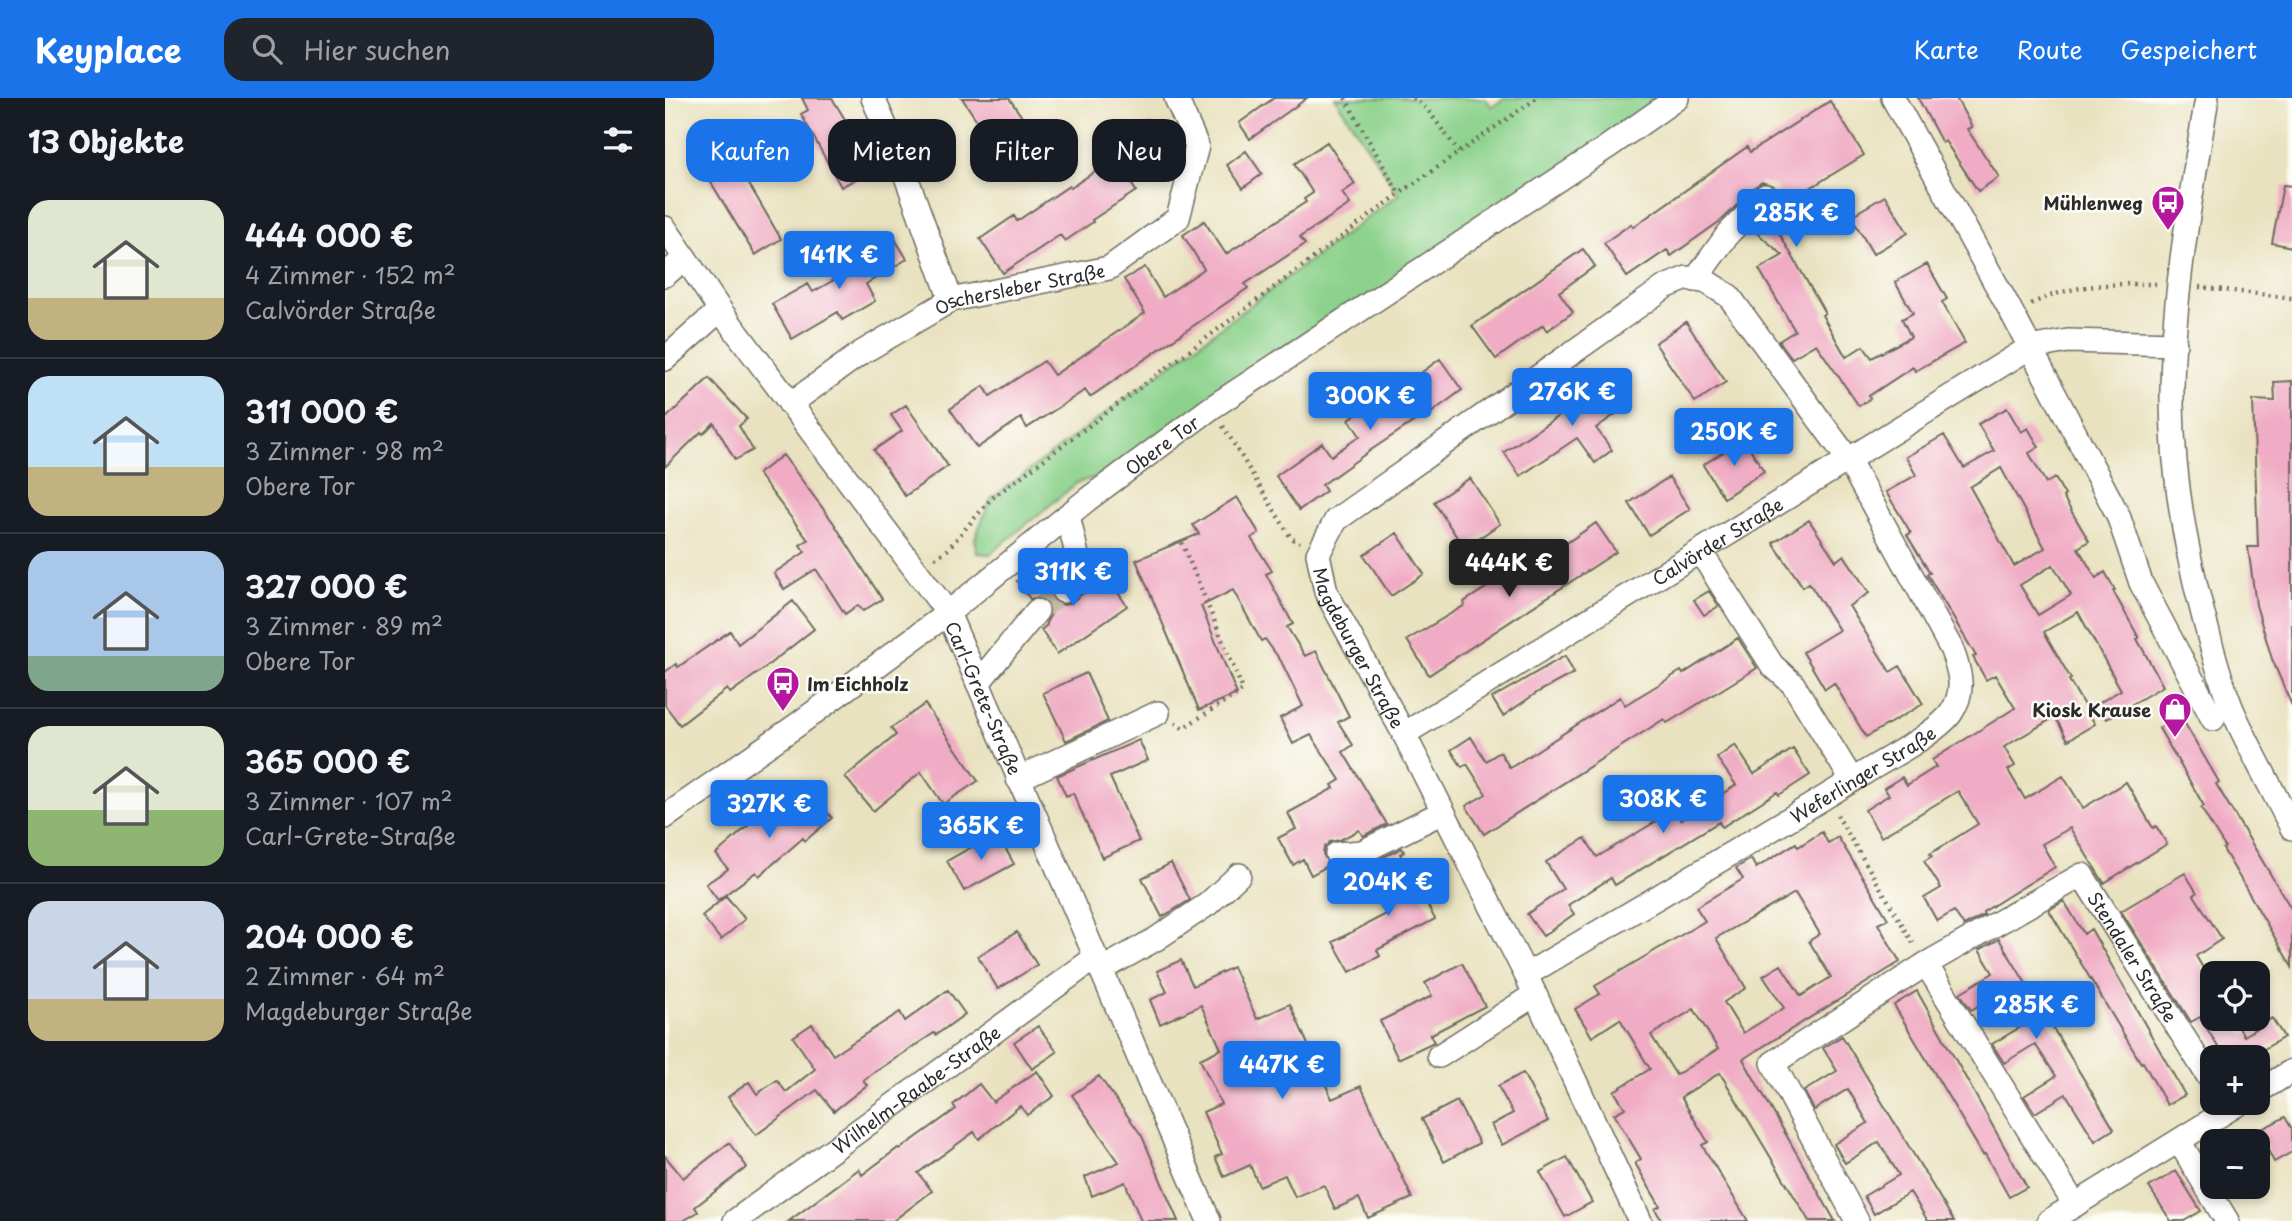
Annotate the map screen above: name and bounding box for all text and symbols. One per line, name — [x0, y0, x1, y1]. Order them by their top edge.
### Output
search box — [224, 18, 714, 81]
text: Keyplace — [35, 24, 182, 74]
icon: search — [248, 30, 286, 68]
text: Hier suchen — [304, 30, 450, 69]
text: Karte — [1914, 31, 1979, 67]
text: Route — [2017, 31, 2083, 67]
text: Gespeichert — [2121, 31, 2257, 67]
text: 13 Objekte — [28, 118, 184, 163]
chip: Kaufen — [686, 119, 814, 182]
chip: Mieten — [828, 119, 956, 182]
chip: Filter — [970, 119, 1078, 182]
chip: Neu — [1092, 119, 1186, 182]
icon: filters — [599, 121, 637, 159]
bus stop icon: Mühlenweg — [2149, 183, 2187, 232]
place label: Mühlenweg — [2043, 189, 2143, 216]
pin: 285K € — [1739, 190, 1853, 249]
text: 285K € — [1753, 194, 1839, 229]
text: 444 000 € — [245, 212, 414, 257]
icon: home — [84, 228, 168, 312]
pin: 141K € — [782, 232, 896, 291]
text: 141K € — [800, 236, 878, 271]
street label: Oschersleber Straße — [929, 256, 1107, 321]
text: 4 Zimmer · 152 m² — [245, 257, 456, 292]
text: Calvörder Straße — [245, 292, 436, 327]
pin: 276K € — [1515, 368, 1629, 428]
pin: 300K € — [1313, 372, 1427, 432]
text: 276K € — [1528, 373, 1616, 408]
text: 300K € — [1325, 377, 1415, 412]
text: 311 000 € — [245, 388, 398, 433]
icon: home — [84, 404, 168, 488]
street label: Obere Tor — [1119, 408, 1205, 481]
pin: 250K € — [1677, 408, 1791, 468]
text: 250K € — [1690, 413, 1778, 448]
text: 3 Zimmer · 98 m² — [245, 433, 444, 468]
text: Obere Tor — [245, 468, 355, 503]
street label: Calvörder Straße — [1646, 490, 1788, 591]
pin: 444K € — [1452, 540, 1566, 599]
text: 444K € — [1465, 544, 1553, 579]
pin: 311K € — [1016, 548, 1130, 608]
text: 311K € — [1034, 553, 1112, 588]
text: 327 000 € — [245, 563, 408, 608]
street label: Magdeburger Straße — [1308, 565, 1412, 733]
icon: home — [84, 579, 168, 663]
text: 3 Zimmer · 89 m² — [245, 608, 443, 643]
street label: Carl-Grete-Straße — [939, 616, 1029, 779]
text: Obere Tor — [245, 643, 355, 678]
bus stop icon: Im Eichholz — [764, 664, 802, 713]
place label: Im Eichholz — [807, 670, 908, 697]
shop icon: Kiosk Krause — [2156, 690, 2194, 739]
place label: Kiosk Krause — [2032, 696, 2151, 723]
street label: Weferlinger Straße — [1785, 719, 1941, 829]
text: 365 000 € — [245, 738, 410, 783]
icon: home — [84, 754, 168, 838]
pin: 308K € — [1606, 776, 1720, 835]
pin: 327K € — [712, 780, 826, 840]
text: 308K € — [1619, 780, 1707, 815]
text: 3 Zimmer · 107 m² — [245, 783, 453, 818]
text: 327K € — [727, 785, 811, 820]
pin: 365K € — [924, 802, 1038, 862]
text: 365K € — [938, 807, 1024, 842]
text: Carl-Grete-Straße — [245, 818, 456, 853]
pin: 204K € — [1331, 858, 1445, 918]
text: 204K € — [1343, 863, 1433, 898]
street label: Stendaler Straße — [2082, 886, 2184, 1027]
text: 204 000 € — [245, 913, 414, 958]
icon: home — [84, 929, 168, 1013]
text: 2 Zimmer · 64 m² — [245, 958, 445, 993]
map controls — [2200, 961, 2270, 1199]
button: locate — [2200, 961, 2270, 1031]
pin: 285K € — [1979, 982, 2093, 1041]
text: 285K € — [1993, 986, 2079, 1021]
text: Magdeburger Straße — [245, 993, 473, 1028]
street label: Wilhelm-Raabe-Straße — [826, 1018, 1005, 1159]
pin: 447K € — [1225, 1042, 1339, 1101]
button: + — [2200, 1045, 2270, 1115]
text: 447K € — [1239, 1046, 1325, 1081]
button: − — [2200, 1129, 2270, 1199]

